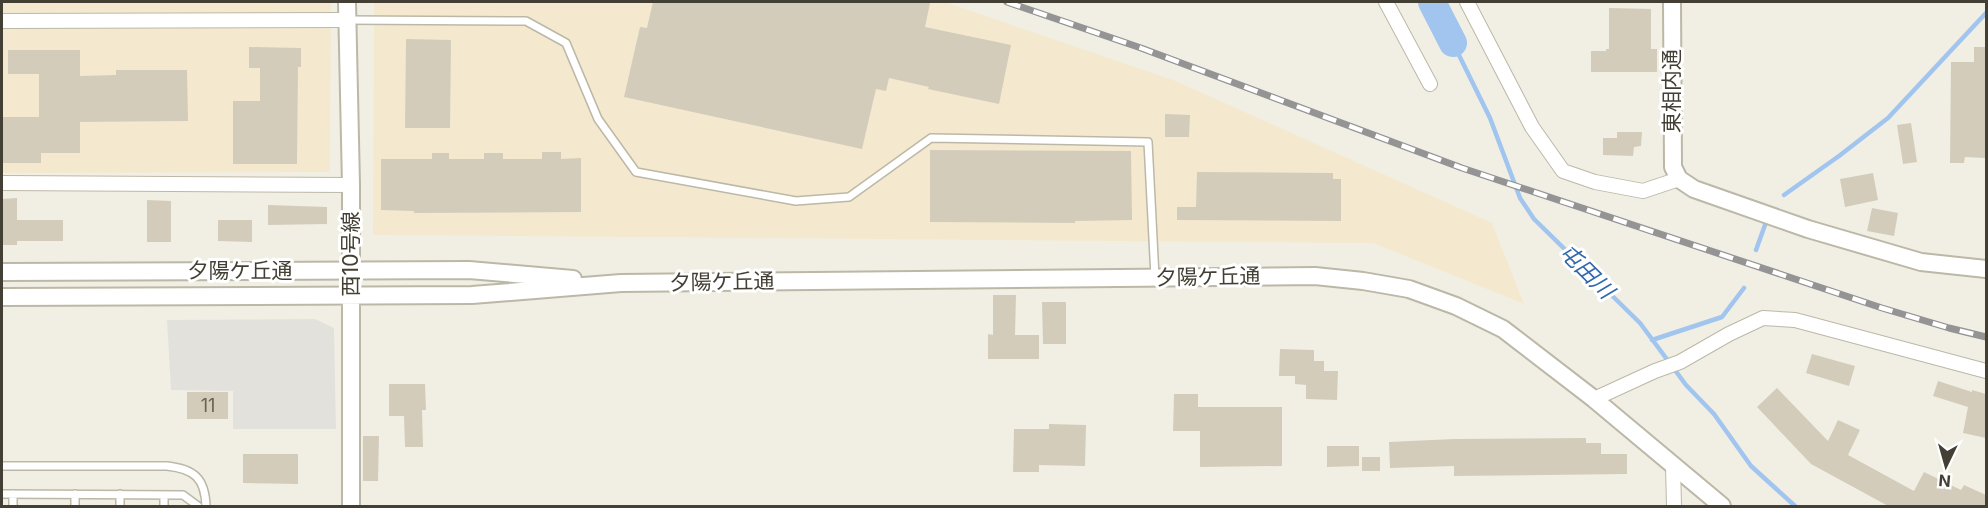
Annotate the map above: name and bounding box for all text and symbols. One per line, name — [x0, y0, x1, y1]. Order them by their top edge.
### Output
street label: 東相内通 — [1659, 49, 1684, 133]
street label: 西10号線 — [338, 212, 363, 296]
water label: 屯田川 — [1554, 238, 1621, 305]
street label: 夕陽ケ丘通 — [188, 258, 293, 283]
street label: 夕陽ケ丘通 — [1155, 263, 1261, 290]
street label: 夕陽ケ丘通 — [669, 268, 775, 295]
house number: 11 — [201, 395, 215, 416]
north arrow — [1916, 436, 1976, 496]
text: N — [1938, 470, 1952, 491]

